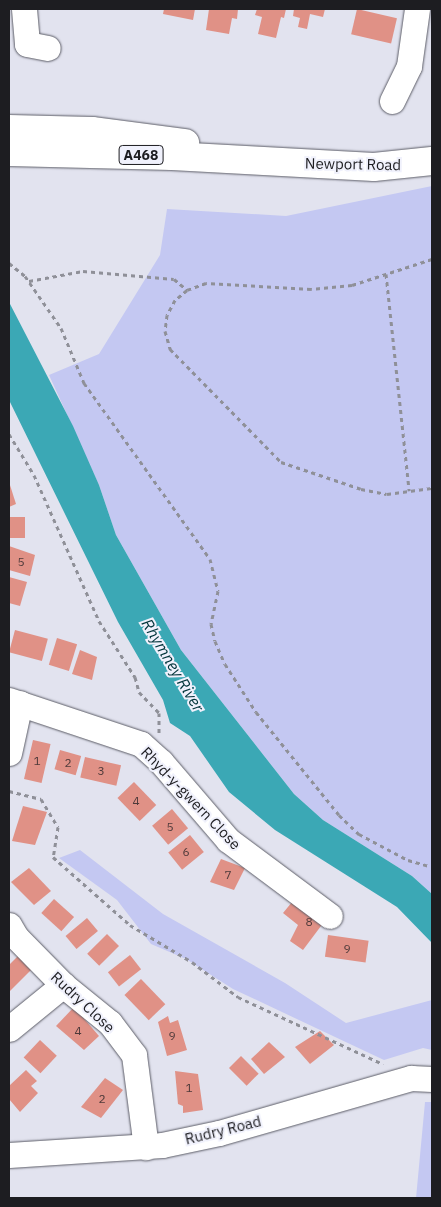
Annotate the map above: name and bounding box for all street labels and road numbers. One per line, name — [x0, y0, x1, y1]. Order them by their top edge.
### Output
road number: A468 — [118, 144, 164, 166]
street label: Newport Road — [305, 154, 401, 174]
street label: Rhyd-y-gwern Close — [137, 743, 245, 853]
street label: Rudry Close — [47, 968, 119, 1036]
street label: Rudry Road — [183, 1112, 263, 1148]

